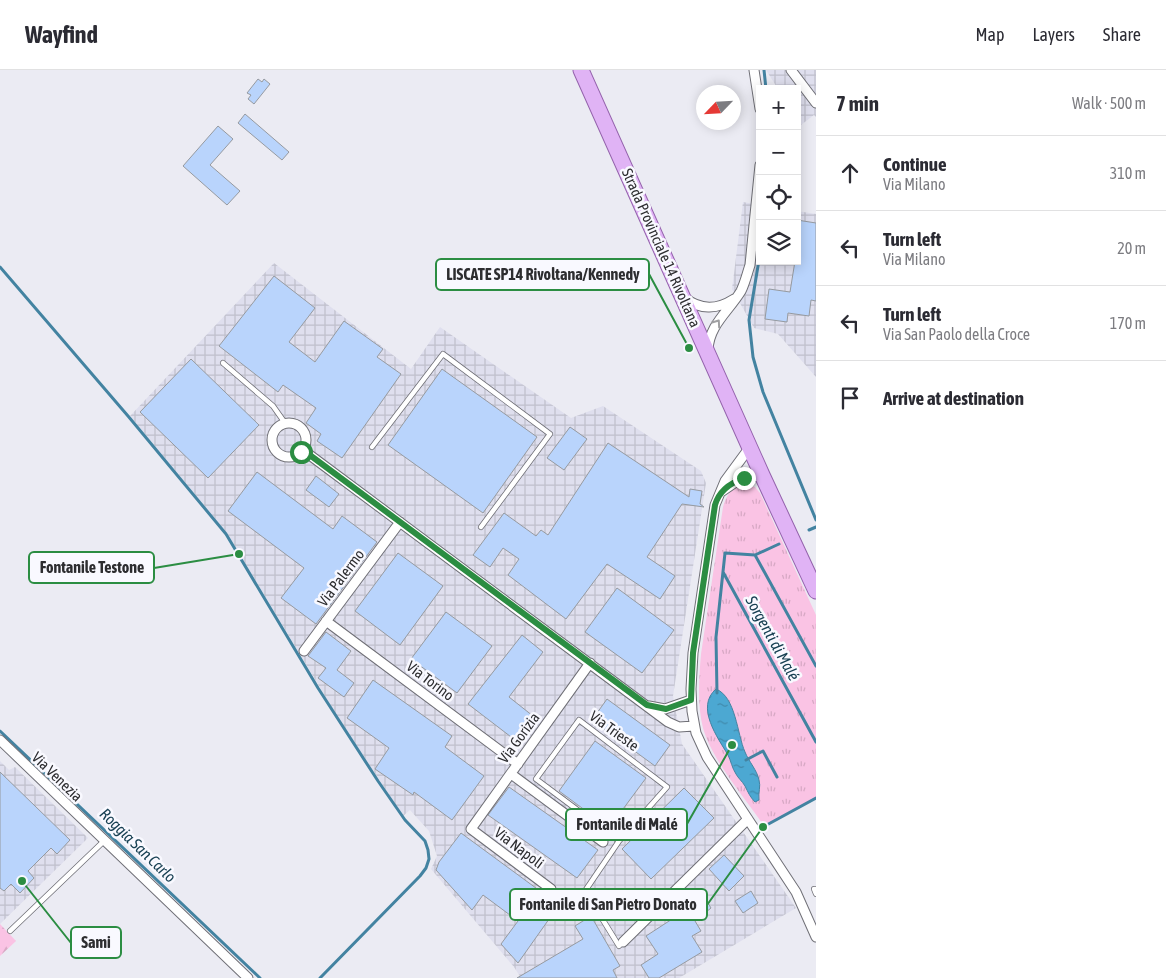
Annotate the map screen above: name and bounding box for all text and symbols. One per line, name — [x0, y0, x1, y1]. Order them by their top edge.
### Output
text: Wayfind — [25, 21, 98, 48]
text: Map — [975, 24, 1004, 45]
text: Layers — [1032, 24, 1075, 45]
text: Share — [1103, 24, 1141, 45]
north arrow — [696, 85, 741, 130]
map controls — [756, 85, 801, 265]
button: + — [756, 85, 801, 130]
text: 7 min — [836, 91, 879, 115]
text: Walk · 500 m — [1072, 94, 1146, 112]
button: − — [756, 130, 801, 175]
text: Continue — [883, 153, 947, 175]
icon: ahead — [836, 159, 864, 187]
text: 310 m — [1110, 164, 1146, 182]
street label: Strada Provinciale 14 Rivoltana — [619, 166, 704, 330]
button: locate — [756, 175, 801, 220]
text: Via Milano — [883, 175, 946, 193]
button: layers — [756, 220, 801, 265]
text: Turn left — [883, 228, 941, 250]
icon: left — [836, 234, 864, 262]
text: 20 m — [1117, 239, 1146, 257]
text: Via Milano — [883, 250, 946, 268]
callout: LISCATE SP14 Rivoltana/Kennedy — [436, 259, 649, 290]
text: LISCATE SP14 Rivoltana/Kennedy — [446, 265, 640, 283]
text: Turn left — [883, 303, 941, 325]
icon: left — [836, 309, 864, 337]
text: 170 m — [1110, 314, 1146, 332]
one-way arrow — [711, 319, 720, 329]
text: Via San Paolo della Croce — [883, 325, 1030, 343]
icon: arrive — [836, 384, 864, 412]
text: Arrive at destination — [883, 387, 1024, 409]
route start — [290, 441, 313, 464]
route end — [733, 467, 756, 490]
street label: Via Palermo — [314, 546, 367, 609]
callout: Fontanile Testone — [29, 552, 154, 583]
text: Fontanile Testone — [40, 558, 144, 576]
water label: Sorgenti di Malé — [741, 592, 804, 684]
street label: Via Torino — [403, 657, 457, 704]
street label: Via Trieste — [586, 707, 642, 754]
street label: Via Gorizia — [495, 709, 543, 766]
street label: Via Venezia — [29, 748, 86, 805]
water label: Roggia San Carlo — [96, 804, 180, 886]
callout: Fontanile di Malé — [566, 809, 687, 840]
text: Fontanile di Malé — [576, 815, 678, 833]
street label: Via Napoli — [491, 824, 547, 872]
callout: Fontanile di San Pietro Donato — [510, 889, 707, 920]
text: Fontanile di San Pietro Donato — [519, 895, 697, 913]
callout: Sami — [71, 927, 121, 958]
text: Sami — [81, 933, 111, 951]

